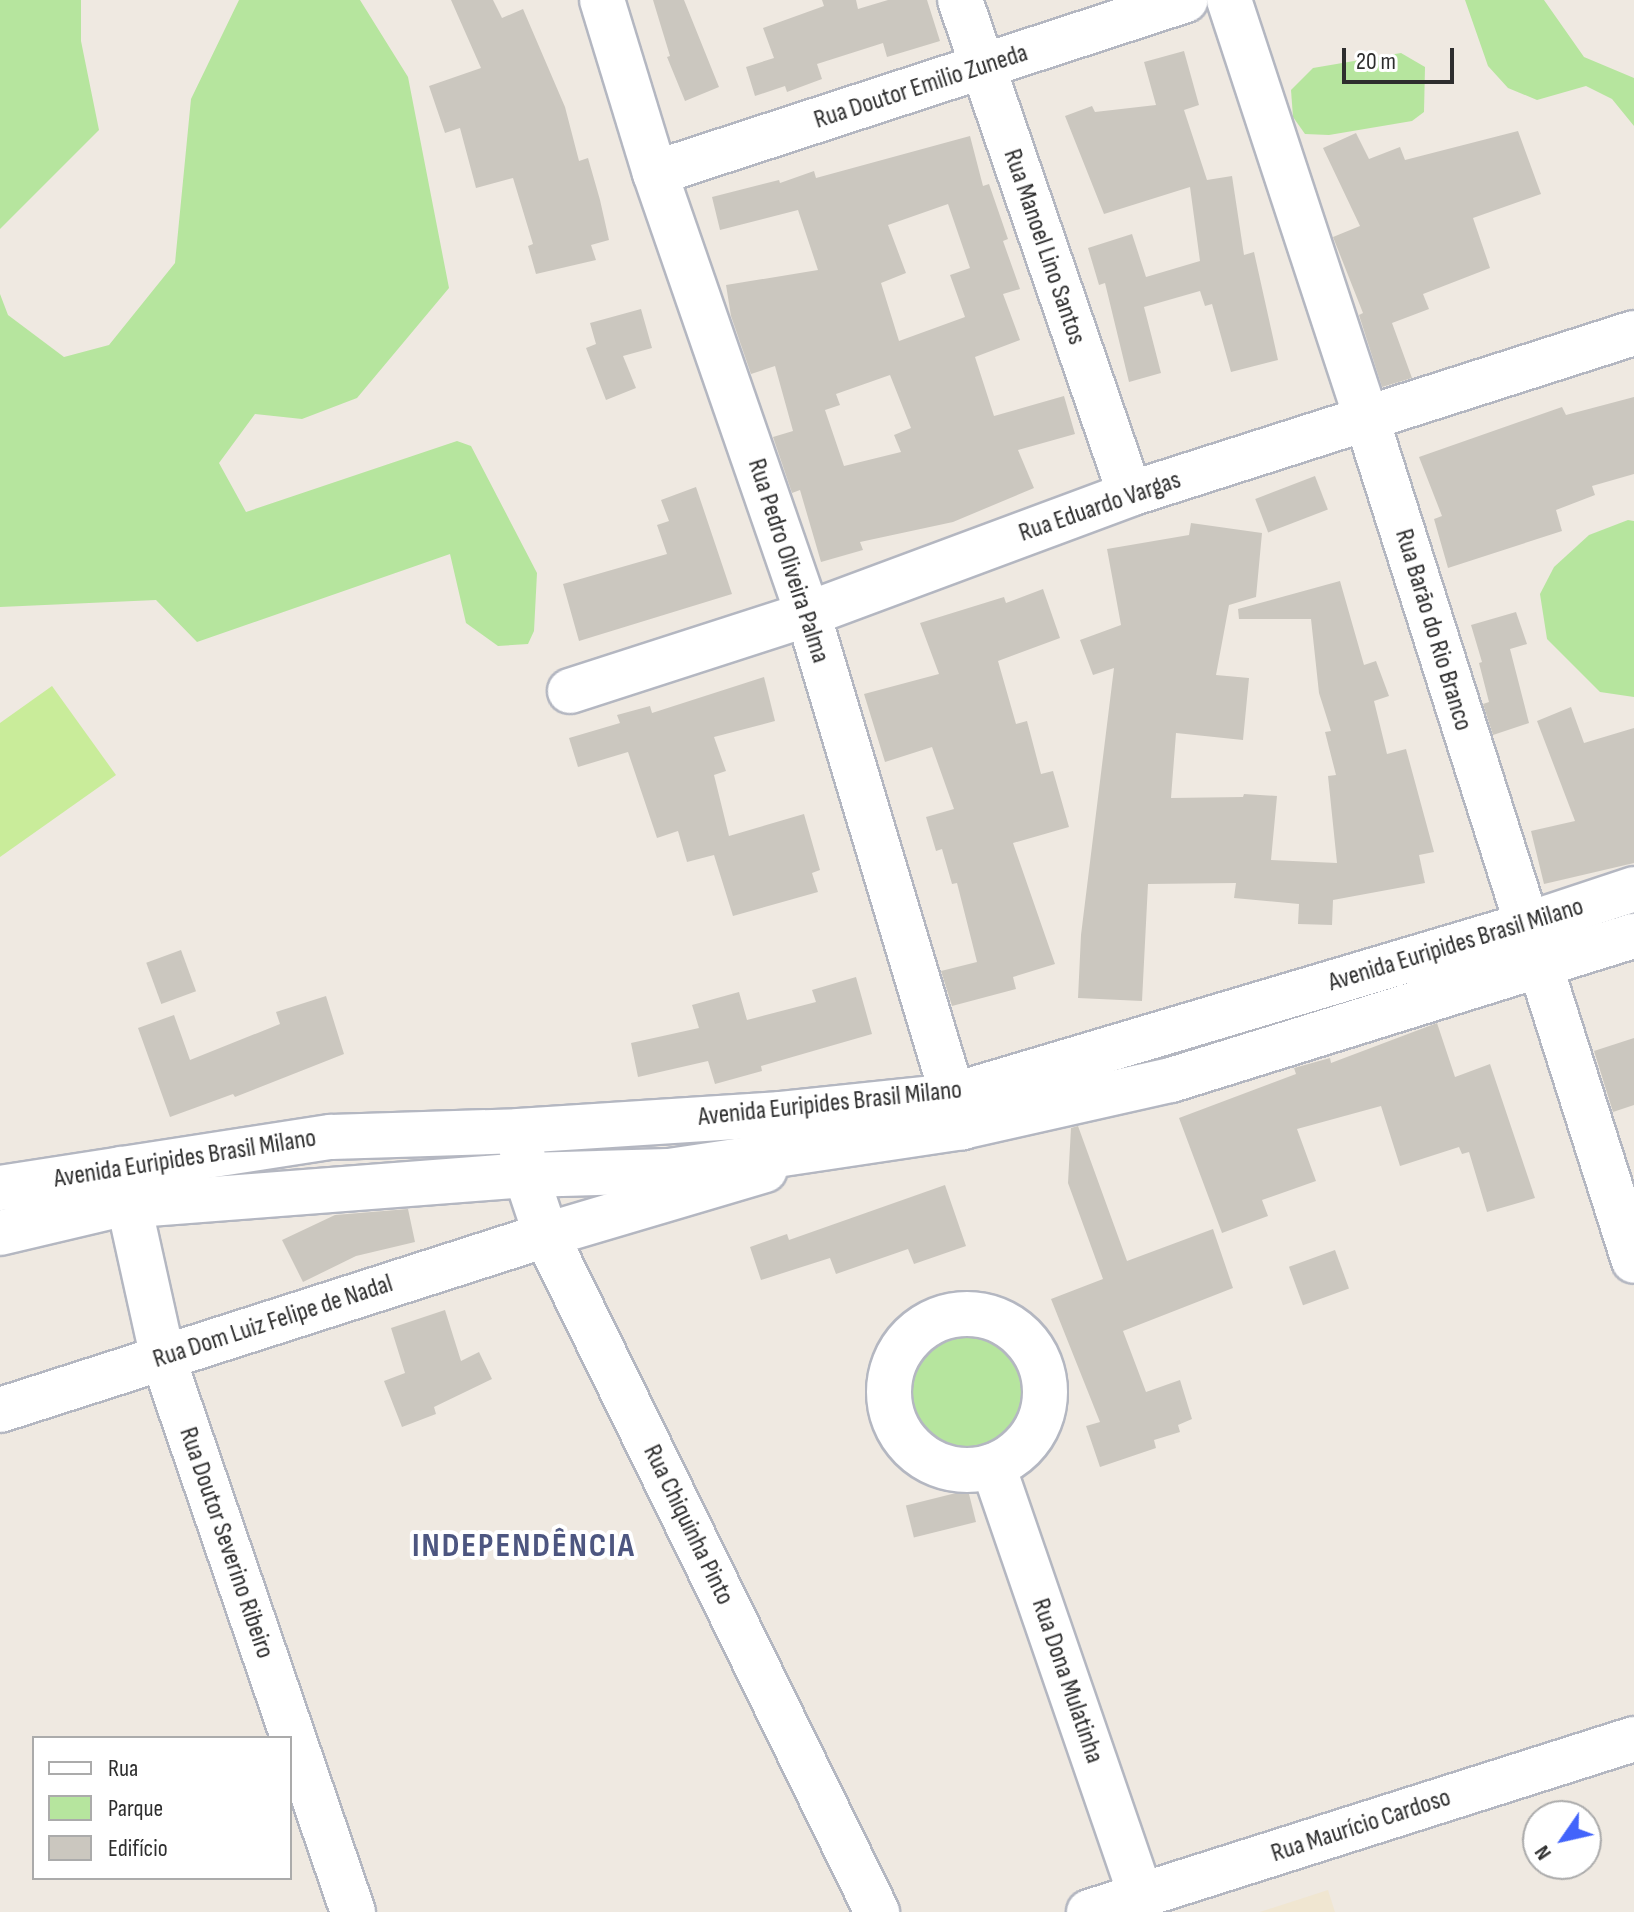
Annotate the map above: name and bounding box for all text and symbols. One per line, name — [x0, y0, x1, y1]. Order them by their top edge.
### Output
scale bar — [1346, 32, 1458, 82]
street label: Rua Doutor Emilio Zuneda — [810, 38, 1032, 136]
text: 20 m — [1356, 47, 1396, 76]
street label: Rua Manoel Lino Santos — [996, 145, 1092, 349]
street label: Rua Pedro Oliveira Palma — [740, 455, 836, 667]
street label: Rua Eduardo Vargas — [1015, 465, 1185, 549]
street label: Rua Barão do Rio Branco — [1388, 525, 1478, 735]
street label: Avenida Euripides Brasil Milano — [1325, 891, 1587, 999]
street label: Avenida Euripides Brasil Milano — [697, 1075, 963, 1133]
street label: Avenida Euripides Brasil Milano — [52, 1123, 318, 1195]
street label: Rua Dom Luiz Felipe de Nadal — [149, 1269, 397, 1375]
street label: Rua Doutor Severino Ribeiro — [172, 1423, 280, 1663]
street label: Rua Chiquinha Pinto — [636, 1440, 740, 1610]
district label: INDEPENDÊNCIA — [412, 1526, 636, 1566]
street label: Rua Dona Mulatinha — [1024, 1595, 1110, 1767]
legend — [32, 1736, 292, 1880]
text: Rua — [108, 1754, 138, 1783]
street label: Rua Maurício Cardoso — [1267, 1782, 1455, 1870]
text: Parque — [108, 1794, 163, 1823]
north arrow — [1522, 1800, 1602, 1880]
text: Edifício — [108, 1834, 168, 1863]
text: N — [1529, 1840, 1558, 1865]

